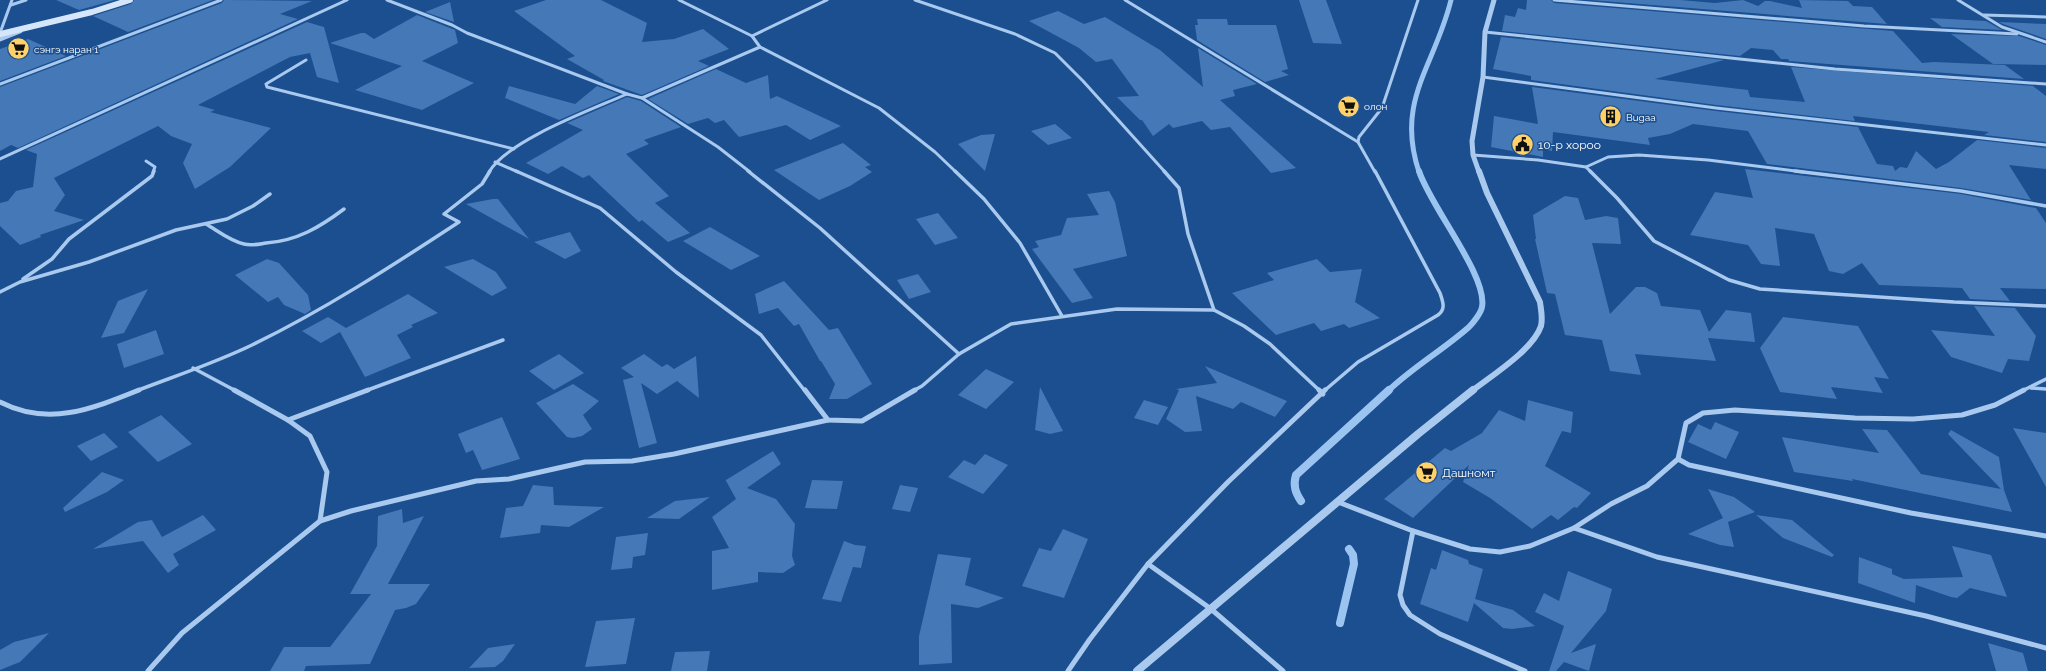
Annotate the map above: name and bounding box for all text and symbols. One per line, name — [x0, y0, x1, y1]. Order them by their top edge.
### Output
supermarket icon: сэнгэ наран 1 — [6, 36, 32, 62]
place label: сэнгэ наран 1 — [34, 44, 99, 55]
supermarket icon: олон — [1336, 93, 1362, 119]
place label: олон — [1364, 101, 1388, 112]
building icon: Bugaa — [1598, 104, 1624, 130]
place label: Bugaa — [1626, 112, 1656, 123]
public building icon: 10-р хороо — [1509, 132, 1535, 158]
place label: 10-р хороо — [1538, 138, 1601, 152]
supermarket icon: Дашномт — [1413, 460, 1439, 486]
place label: Дашномт — [1442, 466, 1496, 480]

